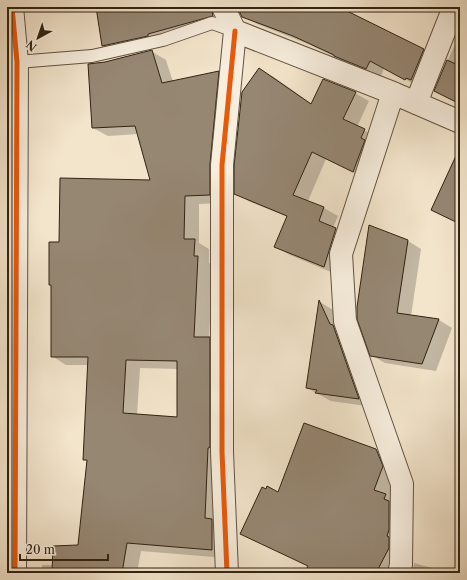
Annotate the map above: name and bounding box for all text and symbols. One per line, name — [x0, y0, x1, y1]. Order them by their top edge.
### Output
north arrow — [18, 18, 58, 58]
text: N — [23, 37, 40, 54]
scale bar — [20, 536, 108, 562]
text: 20 m — [26, 542, 55, 557]

